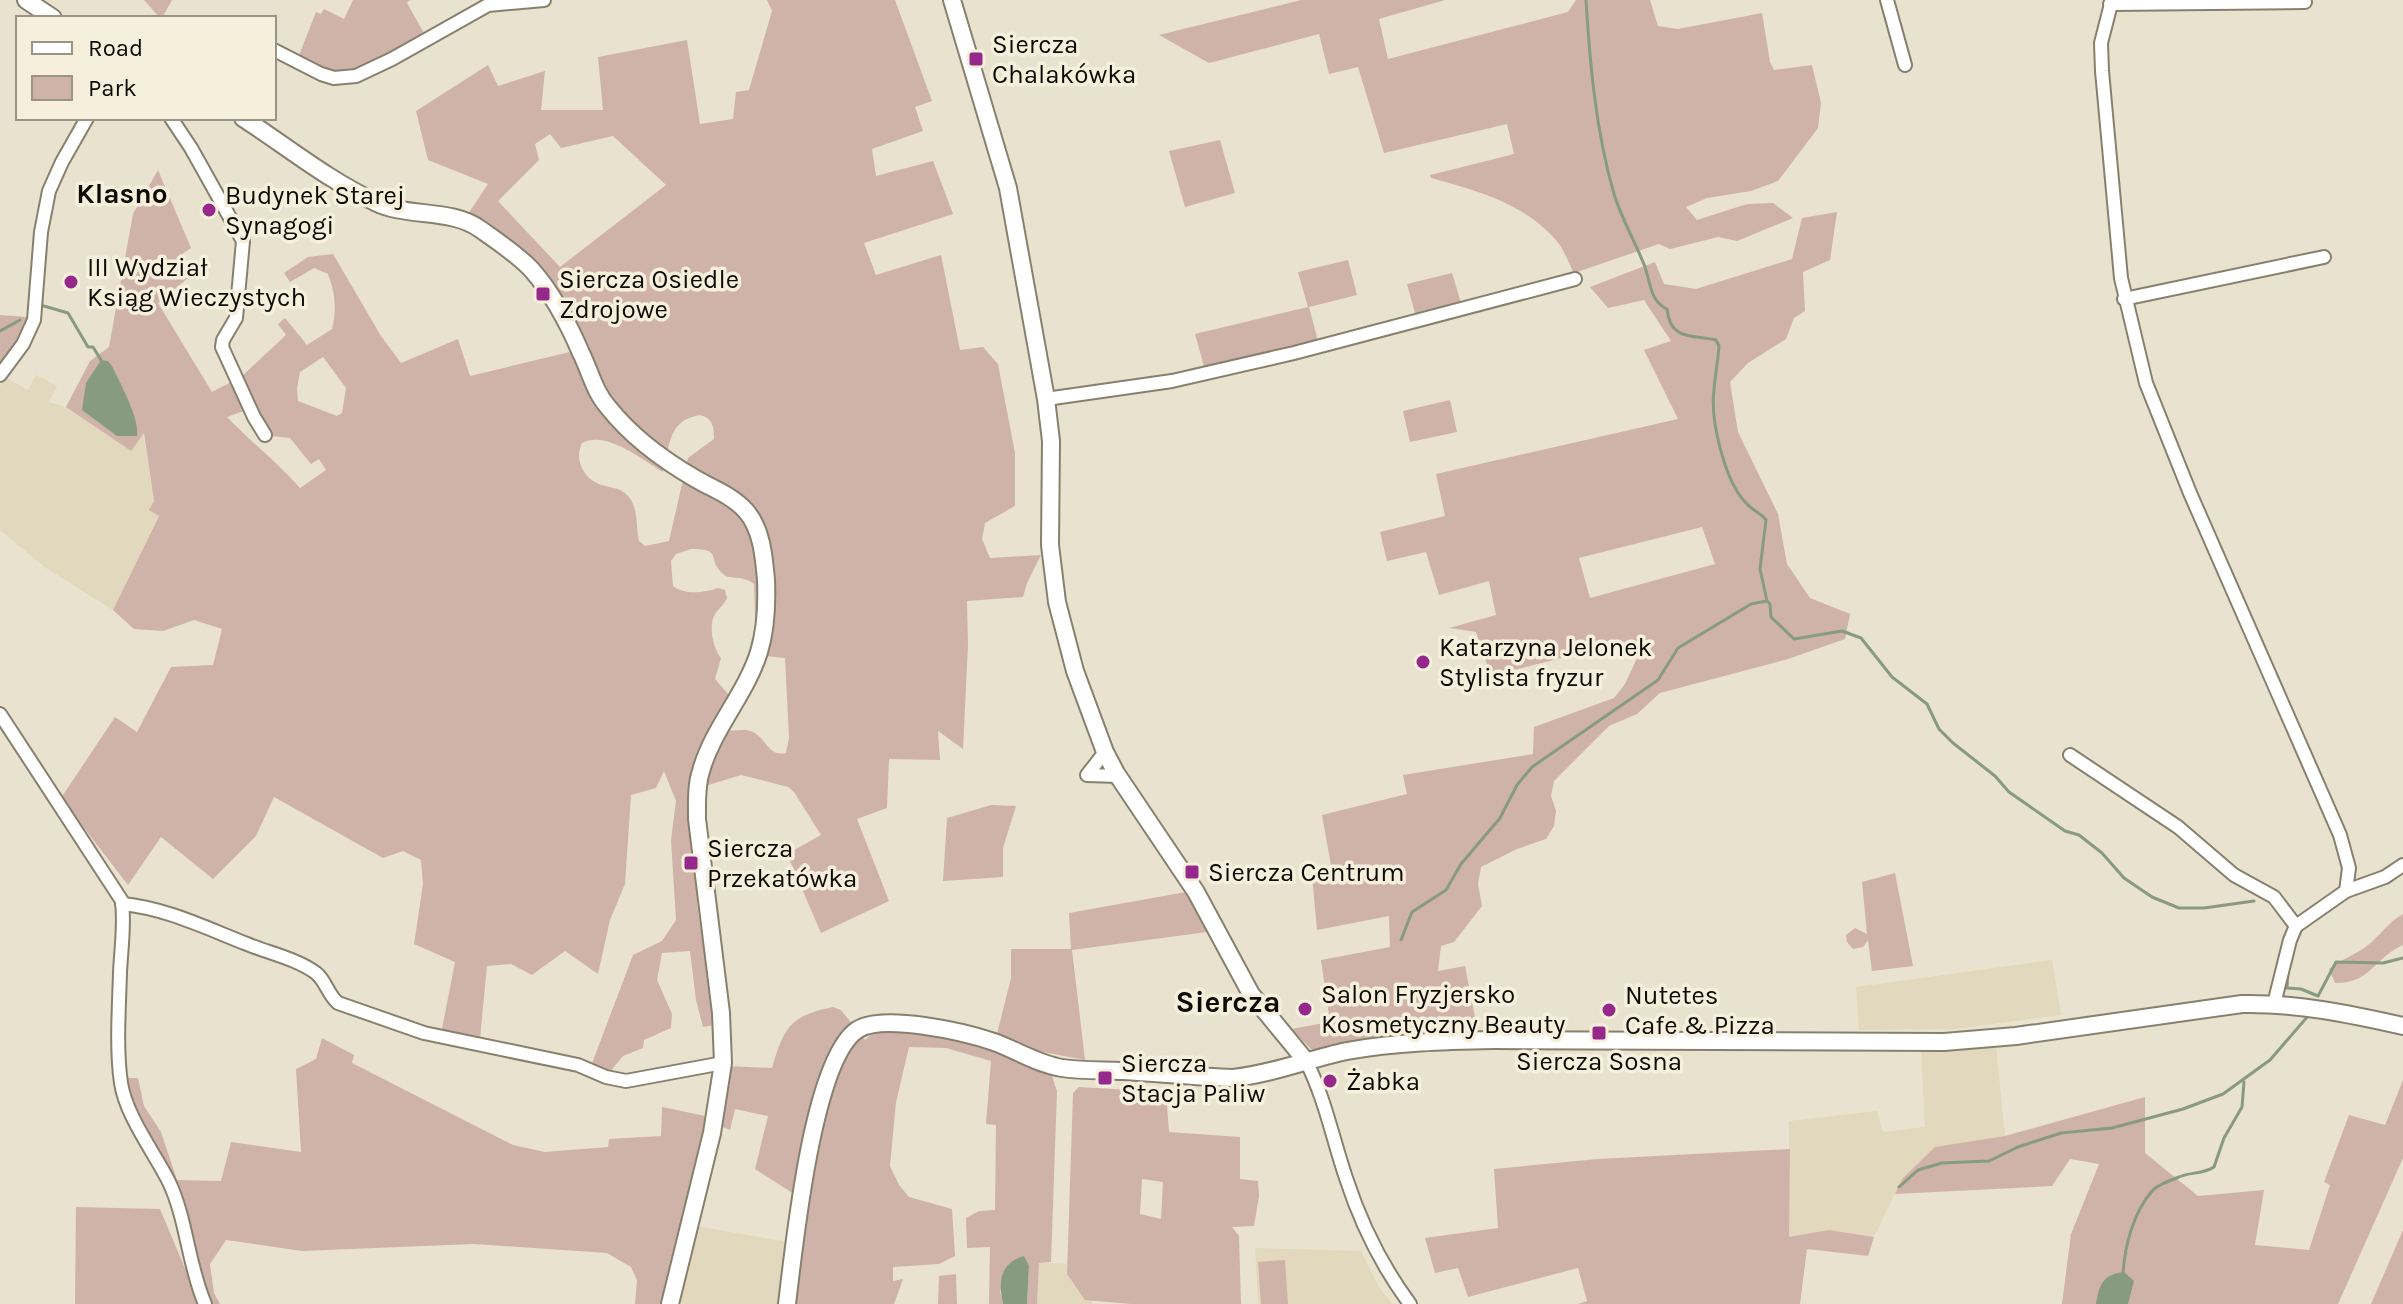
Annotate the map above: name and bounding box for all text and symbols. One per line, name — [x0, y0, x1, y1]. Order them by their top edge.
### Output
legend — [16, 16, 276, 120]
place label: Siercza Chalakówka — [992, 29, 1136, 90]
text: Road — [88, 34, 143, 62]
marker: Siercza Chalakówka — [967, 50, 985, 68]
text: Park — [88, 74, 137, 102]
district label: Klasno — [76, 177, 168, 210]
place label: Budynek Starej Synagogi — [225, 180, 405, 241]
marker: Budynek Starej Synagogi — [200, 201, 218, 219]
place label: III Wydział Ksiąg Wieczystych — [87, 252, 306, 313]
place label: Siercza Osiedle Zdrojowe — [559, 264, 739, 325]
marker: III Wydział Ksiąg Wieczystych — [62, 273, 80, 291]
marker: Siercza Osiedle Zdrojowe — [534, 285, 552, 303]
place label: Katarzyna Jelonek Stylista fryzur — [1439, 632, 1652, 693]
marker: Katarzyna Jelonek Stylista fryzur — [1414, 653, 1432, 671]
place label: Siercza Przekatówka — [707, 833, 857, 894]
marker: Siercza Przekatówka — [682, 854, 700, 872]
place label: Siercza Centrum — [1208, 857, 1405, 888]
marker: Siercza Centrum — [1183, 863, 1201, 881]
place label: Salon Fryzjersko Kosmetyczny Beauty — [1321, 979, 1565, 1040]
place label: Nutetes Cafe & Pizza — [1625, 980, 1775, 1041]
district label: Siercza — [1176, 984, 1280, 1020]
marker: Salon Fryzjersko Kosmetyczny Beauty — [1296, 1000, 1314, 1018]
marker: Nutetes Cafe & Pizza — [1600, 1001, 1618, 1019]
marker: Siercza Sosna — [1590, 1024, 1608, 1042]
place label: Siercza Sosna — [1516, 1046, 1682, 1077]
place label: Siercza Stacja Paliw — [1121, 1048, 1266, 1109]
place label: Żabka — [1346, 1066, 1420, 1097]
marker: Siercza Stacja Paliw — [1096, 1069, 1114, 1087]
marker: Żabka — [1321, 1072, 1339, 1090]

